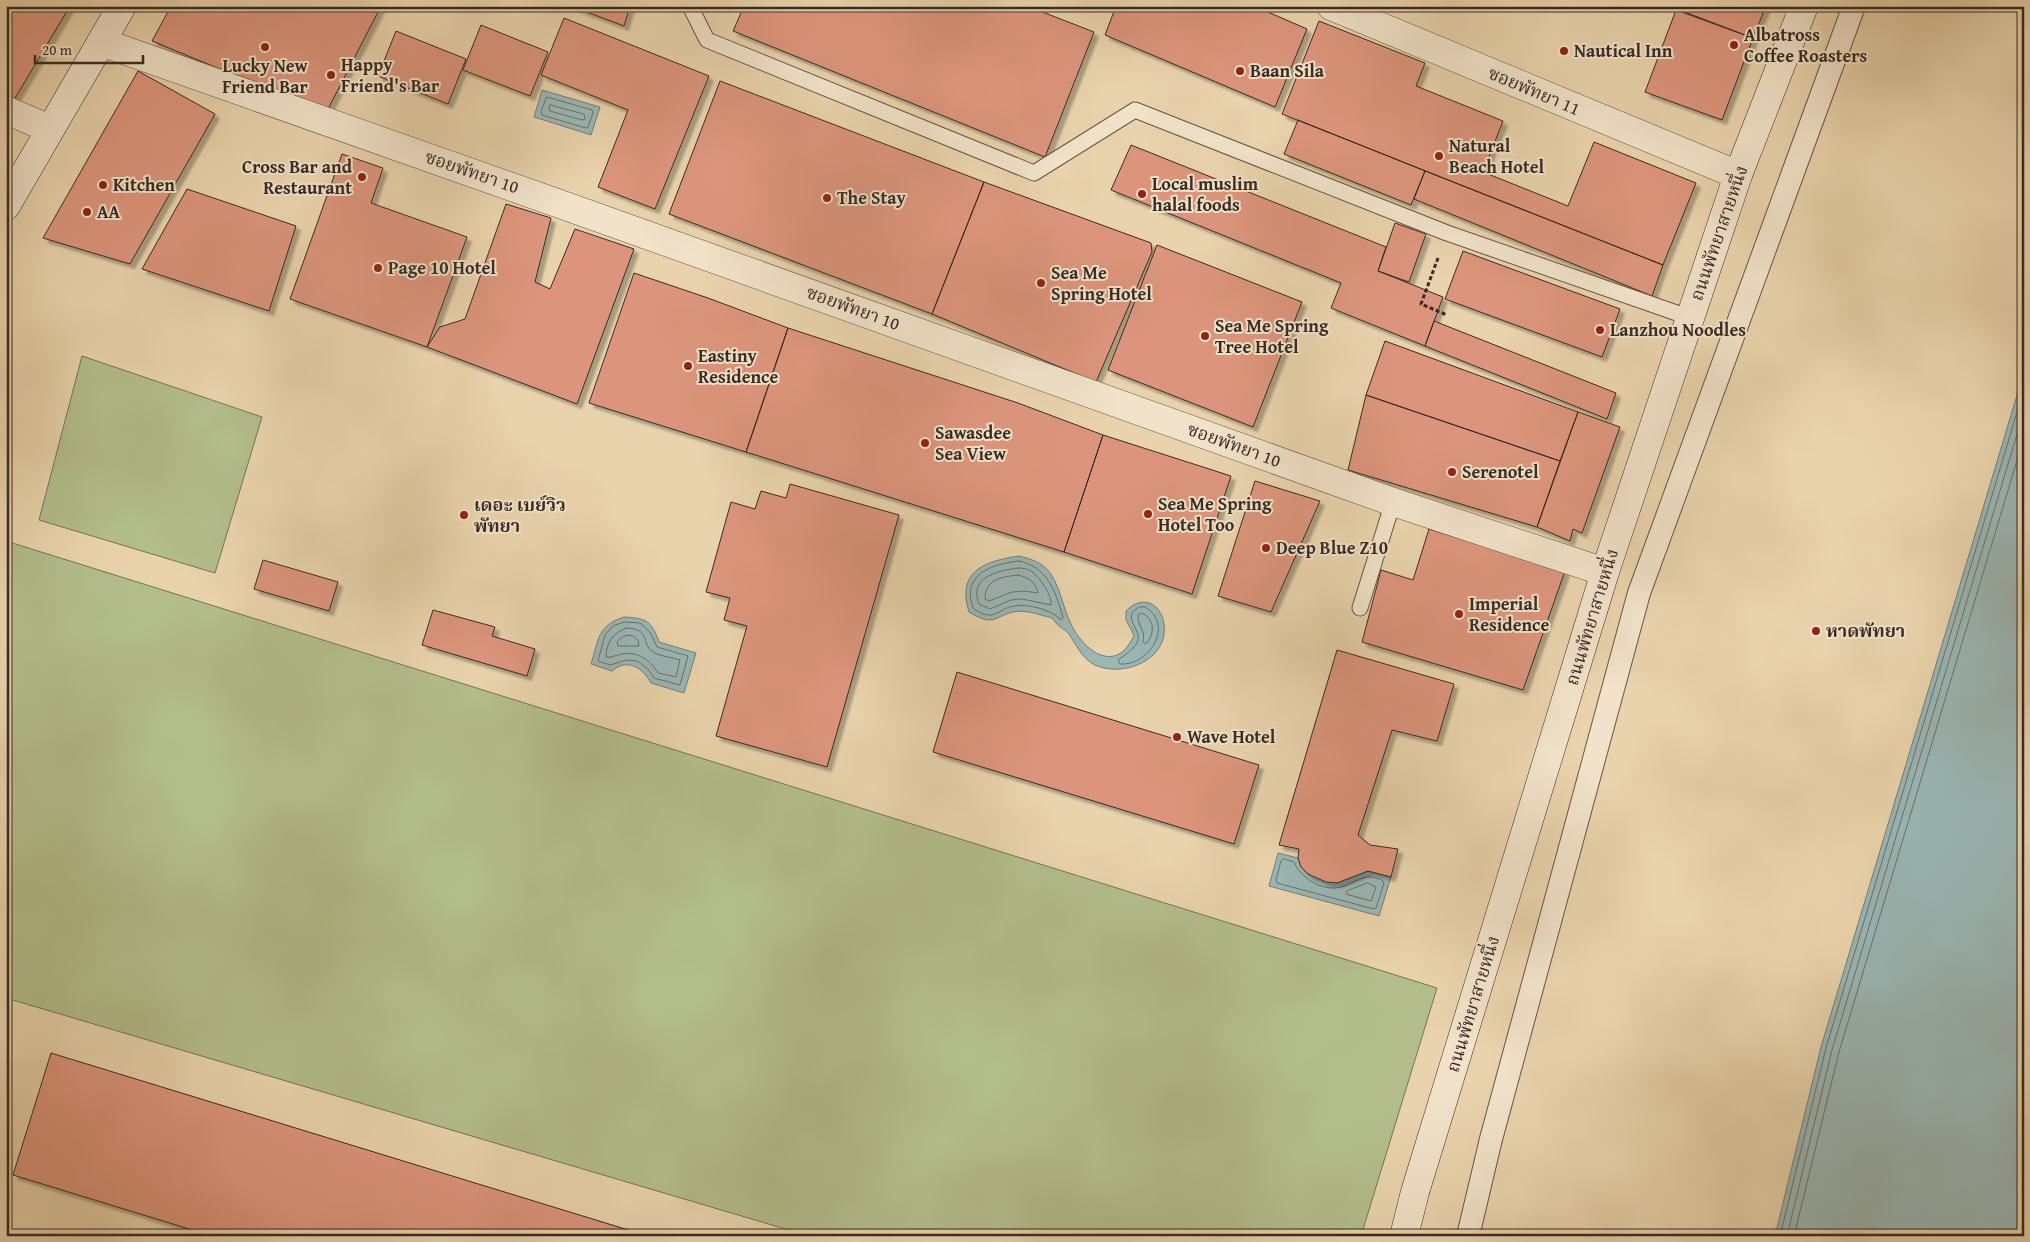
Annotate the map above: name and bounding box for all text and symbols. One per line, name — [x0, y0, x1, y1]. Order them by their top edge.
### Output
place label: Albatross Coffee Roasters — [1744, 21, 1868, 69]
scale bar — [35, 32, 142, 64]
place label: Nautical Inn — [1574, 37, 1673, 64]
text: 20 m — [42, 39, 73, 60]
marker: Albatross Coffee Roasters — [1728, 39, 1740, 51]
marker: Lucky New Friend Bar — [259, 41, 271, 53]
marker: Nautical Inn — [1558, 45, 1570, 57]
place label: Happy Friend's Bar — [341, 51, 440, 99]
place label: Lucky New Friend Bar — [222, 52, 309, 100]
place label: Baan Sila — [1250, 57, 1325, 84]
street label: ซอยพัทยา 11 — [1484, 59, 1584, 122]
marker: Baan Sila — [1234, 65, 1246, 77]
marker: Happy Friend's Bar — [325, 69, 337, 81]
place label: Natural Beach Hotel — [1449, 132, 1545, 180]
street label: ซอยพัทยา 10 — [422, 143, 523, 200]
marker: Natural Beach Hotel — [1433, 150, 1445, 162]
place label: Cross Bar and Restaurant — [242, 153, 353, 201]
street label: ถนนพัทยาสายหนึ่ง — [1683, 161, 1754, 304]
place label: Local muslim halal foods — [1152, 170, 1259, 218]
place label: Kitchen — [113, 171, 175, 198]
marker: Cross Bar and Restaurant — [356, 171, 368, 183]
marker: Kitchen — [97, 179, 109, 191]
place label: The Stay — [837, 184, 907, 211]
marker: Local muslim halal foods — [1136, 188, 1148, 200]
marker: The Stay — [821, 192, 833, 204]
place label: AA — [97, 198, 121, 225]
marker: AA — [81, 206, 93, 218]
place label: Page 10 Hotel — [388, 254, 496, 281]
place label: Sea Me Spring Hotel — [1051, 259, 1152, 307]
marker: Page 10 Hotel — [372, 262, 384, 274]
marker: Sea Me Spring Hotel — [1035, 277, 1047, 289]
street label: ซอยพัทยา 10 — [803, 278, 904, 337]
place label: Sea Me Spring Tree Hotel — [1215, 312, 1329, 360]
place label: Lanzhou Noodles — [1610, 316, 1746, 343]
marker: Lanzhou Noodles — [1594, 324, 1606, 336]
marker: Sea Me Spring Tree Hotel — [1199, 330, 1211, 342]
place label: Eastiny Residence — [698, 342, 778, 390]
marker: Eastiny Residence — [682, 360, 694, 372]
street label: ซอยพัทยา 10 — [1184, 415, 1285, 474]
place label: Sawasdee Sea View — [935, 419, 1011, 467]
marker: Sawasdee Sea View — [919, 437, 931, 449]
place label: Serenotel — [1462, 458, 1539, 485]
marker: Serenotel — [1446, 466, 1458, 478]
place label: Sea Me Spring Hotel Too — [1158, 490, 1272, 538]
place label: เดอะ เบย์วิว พัทยา — [474, 491, 566, 539]
marker: Sea Me Spring Hotel Too — [1142, 508, 1154, 520]
marker: เดอะ เบย์วิว พัทยา — [458, 509, 470, 521]
place label: Deep Blue Z10 — [1276, 534, 1388, 561]
marker: Deep Blue Z10 — [1260, 542, 1272, 554]
street label: ถนนพัทยาสายหนึ่ง — [1558, 545, 1625, 689]
place label: Imperial Residence — [1469, 590, 1549, 638]
marker: Imperial Residence — [1453, 608, 1465, 620]
place label: หาดพัทยา — [1826, 617, 1905, 644]
marker: หาดพัทยา — [1810, 625, 1822, 637]
place label: Wave Hotel — [1187, 723, 1276, 750]
marker: Wave Hotel — [1171, 731, 1183, 743]
street label: ถนนพัทยาสายหนึ่ง — [1439, 932, 1506, 1076]

